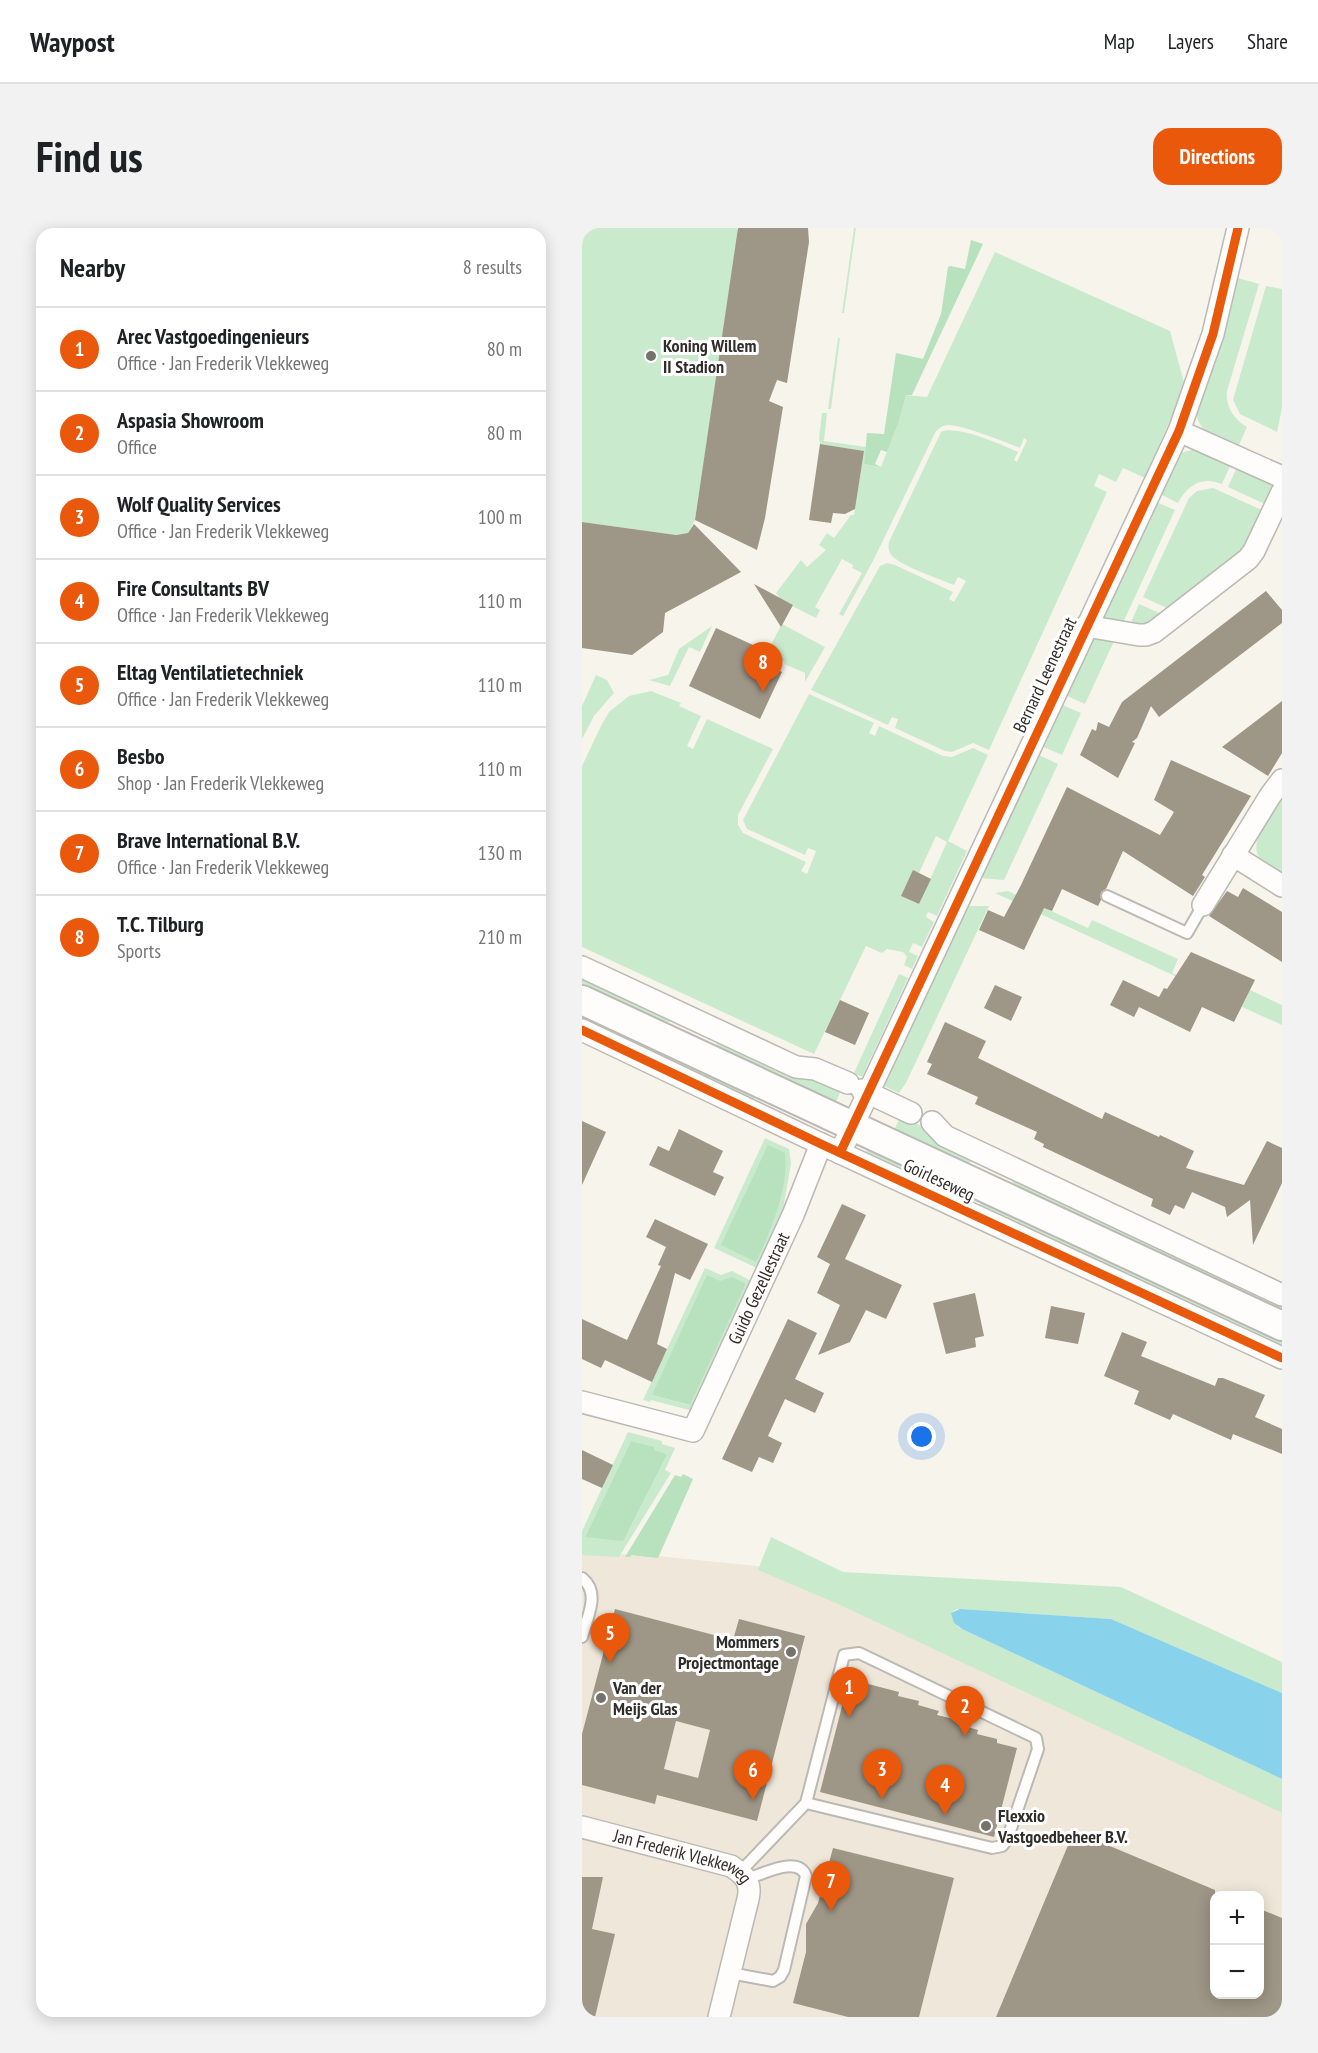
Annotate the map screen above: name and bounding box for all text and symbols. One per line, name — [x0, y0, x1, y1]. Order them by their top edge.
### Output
text: Waypost — [30, 23, 115, 60]
text: Map — [1104, 28, 1135, 55]
text: Layers — [1168, 28, 1214, 55]
text: Share — [1247, 28, 1288, 55]
button: Directions — [1153, 128, 1282, 185]
text: Find us — [36, 129, 143, 184]
text: Nearby — [60, 251, 125, 284]
text: 8 results — [463, 254, 522, 280]
text: Arec Vastgoedingenieurs — [117, 322, 309, 350]
place label: Koning Willem II Stadion — [663, 334, 757, 378]
text: 1 — [75, 336, 84, 362]
text: 80 m — [487, 336, 522, 362]
marker: Koning Willem II Stadion — [644, 349, 658, 363]
text: Office · Jan Frederik Vlekkeweg — [117, 350, 329, 376]
text: Aspasia Showroom — [117, 406, 264, 434]
text: 2 — [75, 420, 84, 446]
text: 80 m — [487, 420, 522, 446]
text: Office — [117, 434, 157, 460]
text: Wolf Quality Services — [117, 490, 281, 518]
text: 3 — [75, 504, 84, 530]
text: 100 m — [478, 504, 522, 530]
text: Office · Jan Frederik Vlekkeweg — [117, 518, 329, 544]
text: Fire Consultants BV — [117, 574, 269, 602]
text: 4 — [75, 588, 84, 614]
text: 110 m — [478, 588, 522, 614]
text: Office · Jan Frederik Vlekkeweg — [117, 602, 329, 628]
street label: Bernard Leenestraat — [1008, 613, 1081, 736]
pin: 8 — [744, 642, 783, 692]
text: Eltag Ventilatietechniek — [117, 658, 303, 686]
text: 5 — [75, 672, 84, 698]
text: 110 m — [478, 672, 522, 698]
text: Office · Jan Frederik Vlekkeweg — [117, 686, 329, 712]
text: Besbo — [117, 742, 164, 770]
text: 6 — [75, 756, 84, 782]
text: 110 m — [478, 756, 522, 782]
text: Shop · Jan Frederik Vlekkeweg — [117, 770, 324, 796]
text: Brave International B.V. — [117, 826, 300, 854]
text: 7 — [75, 840, 84, 866]
text: 130 m — [478, 840, 522, 866]
text: Office · Jan Frederik Vlekkeweg — [117, 854, 329, 880]
text: T.C. Tilburg — [117, 910, 204, 938]
text: 8 — [75, 924, 84, 950]
text: 210 m — [478, 924, 522, 950]
text: Sports — [117, 938, 161, 964]
street label: Goirleseweg — [900, 1153, 979, 1206]
street label: Guido Gezellestraat — [723, 1228, 795, 1348]
your location — [907, 1422, 936, 1451]
pin: 5 — [591, 1614, 630, 1663]
place label: Mommers Projectmontage — [678, 1630, 779, 1674]
marker: Mommers Projectmontage — [784, 1645, 798, 1659]
pin: 1 — [830, 1668, 868, 1717]
place label: Van der Meijs Glas — [612, 1676, 678, 1720]
pin: 2 — [946, 1686, 985, 1736]
marker: Van der Meijs Glas — [594, 1691, 608, 1705]
pin: 6 — [734, 1750, 772, 1800]
pin: 3 — [862, 1750, 902, 1799]
pin: 4 — [926, 1766, 964, 1815]
place label: Flexxio Vastgoedbeheer B.V. — [997, 1804, 1128, 1848]
marker: Flexxio Vastgoedbeheer B.V. — [979, 1819, 993, 1833]
street label: Jan Frederik Vlekkeweg — [610, 1824, 757, 1888]
pin: 7 — [812, 1862, 850, 1911]
map controls — [1210, 1891, 1264, 1999]
button: + — [1210, 1891, 1264, 1945]
button: − — [1210, 1945, 1264, 1999]

